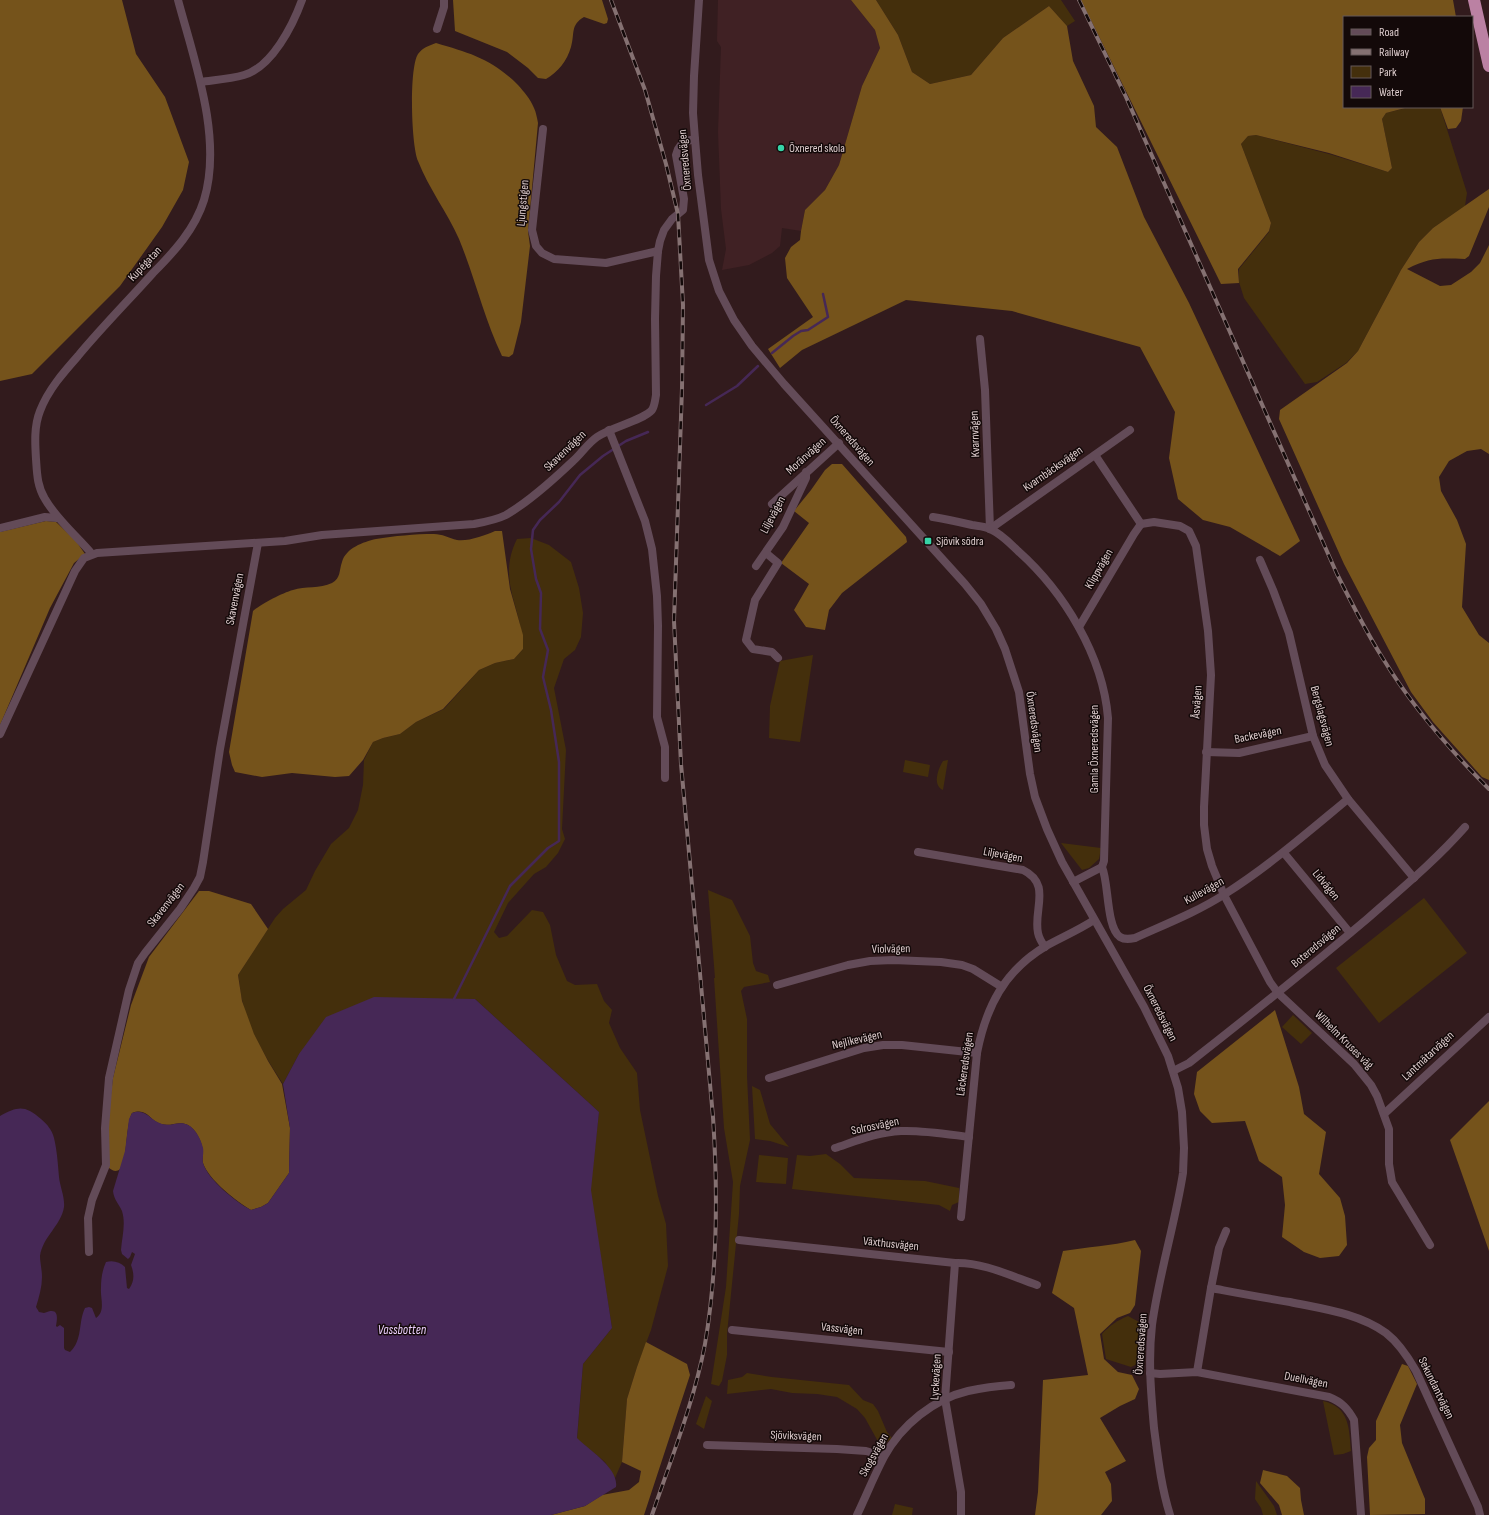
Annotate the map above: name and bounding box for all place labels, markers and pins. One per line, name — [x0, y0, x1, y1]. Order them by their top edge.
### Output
place label: Öxnered skola — [789, 141, 845, 156]
marker: Öxnered skola — [776, 143, 786, 153]
place label: Sjövik södra — [936, 534, 984, 549]
marker: Sjövik södra — [923, 536, 933, 546]

